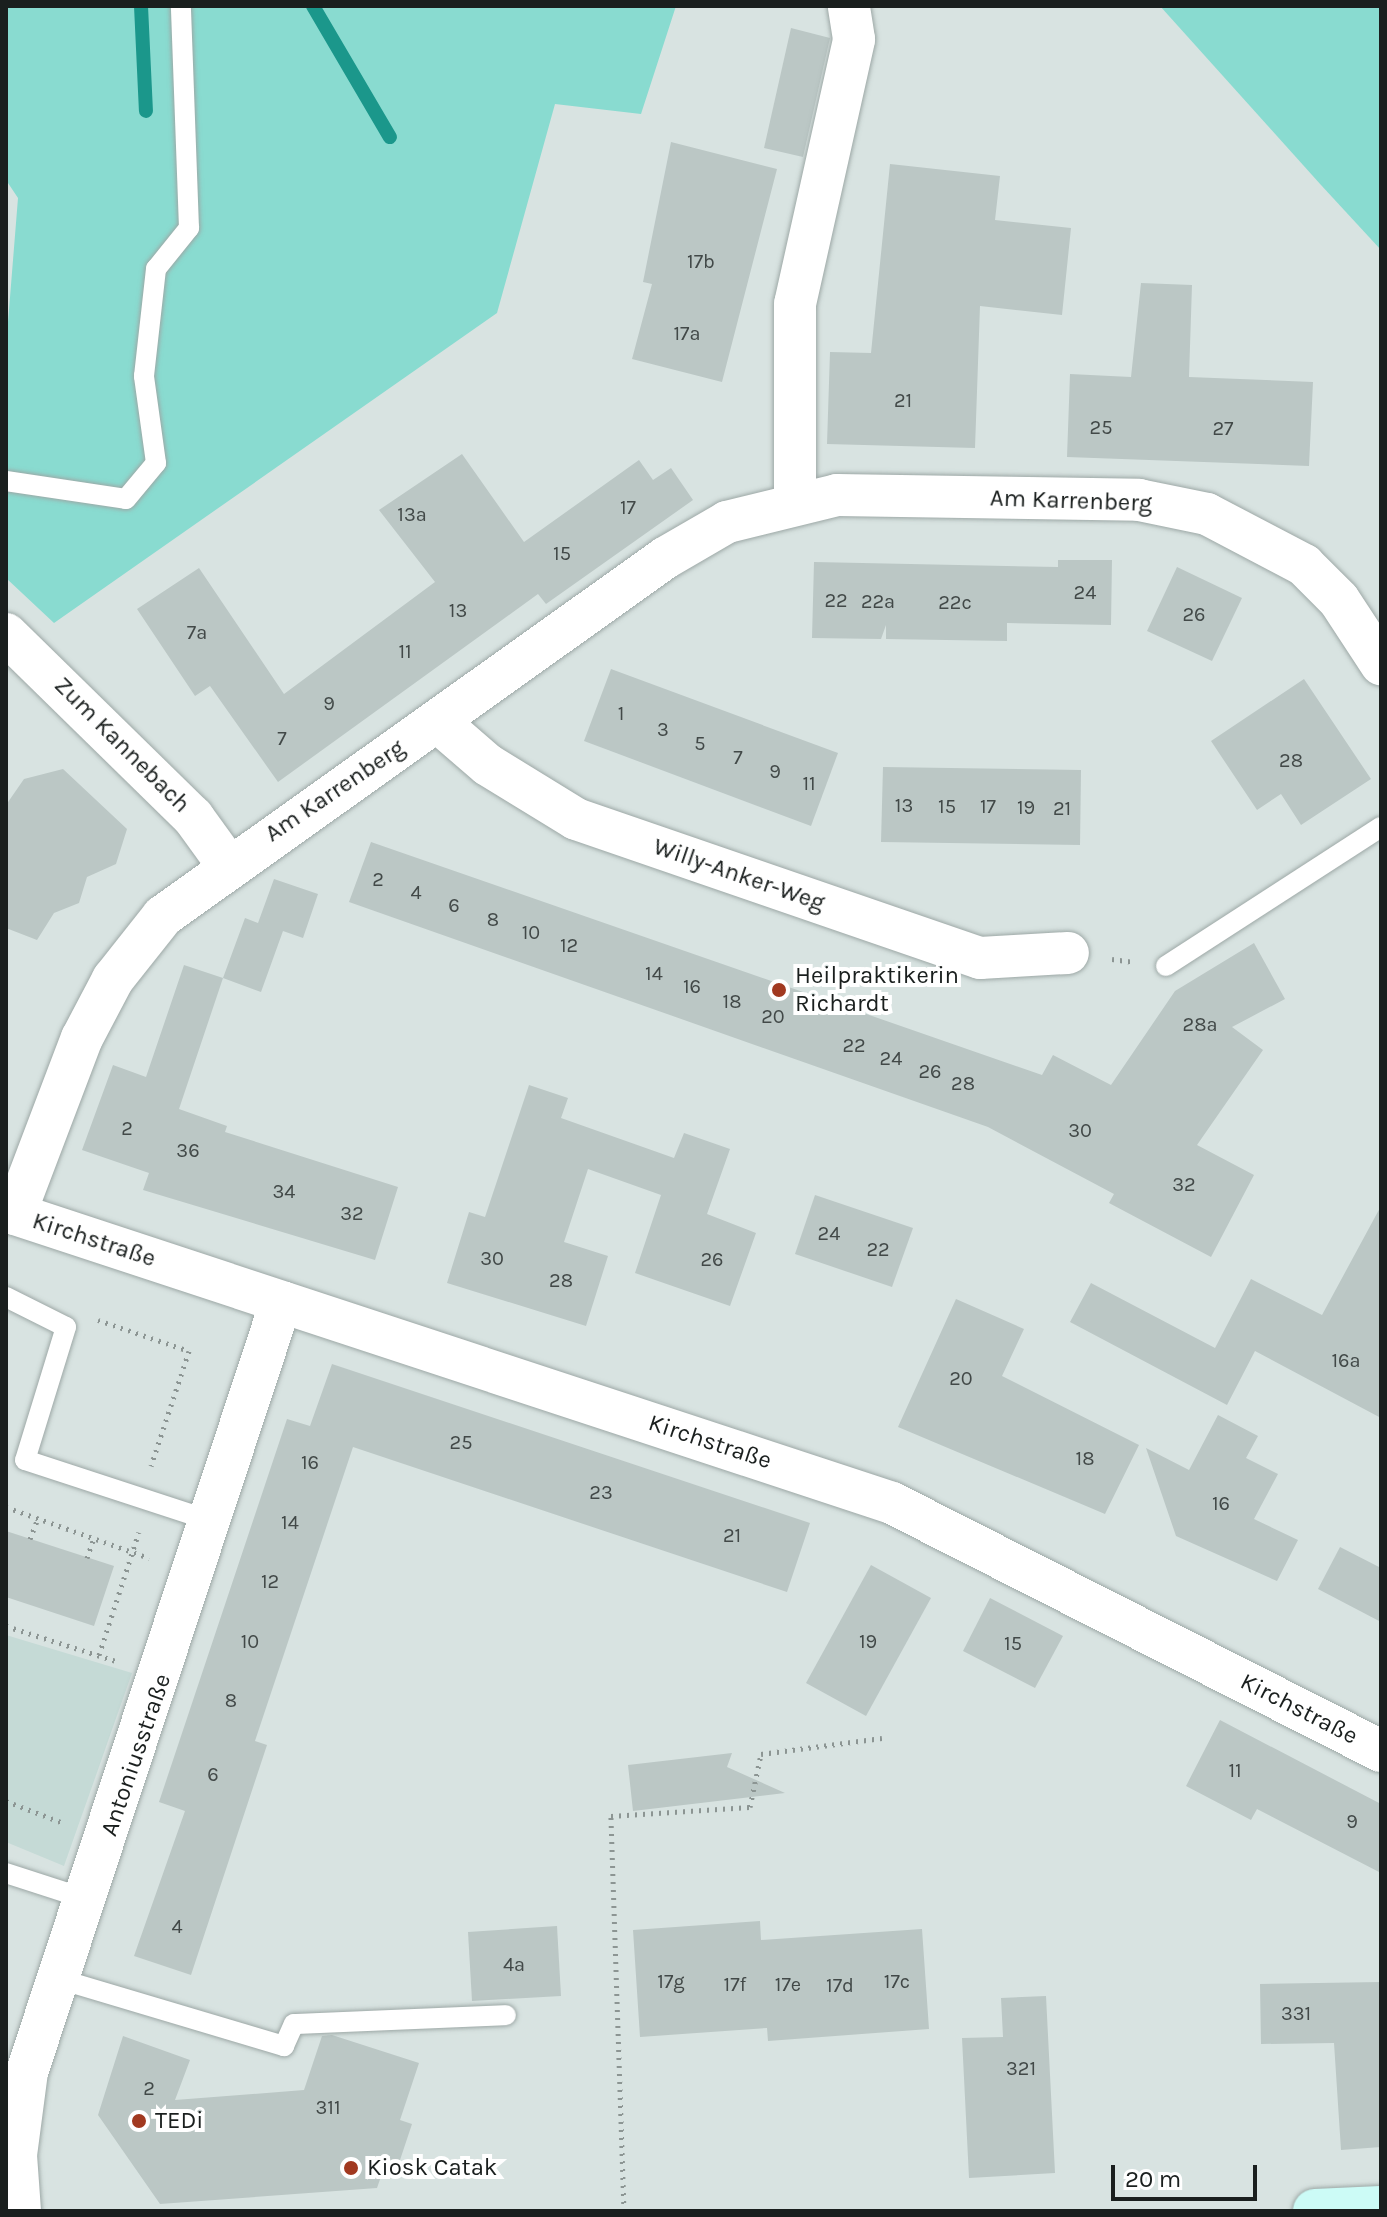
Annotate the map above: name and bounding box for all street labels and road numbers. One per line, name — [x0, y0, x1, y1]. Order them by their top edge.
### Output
street label: Am Karrenberg — [989, 484, 1153, 518]
street label: Zum Kannebach — [48, 671, 196, 819]
street label: Am Karrenberg — [260, 734, 410, 848]
street label: Willy-Anker-Weg — [650, 832, 828, 918]
street label: Kirchstraße — [29, 1207, 159, 1273]
street label: Kirchstraße — [645, 1409, 775, 1475]
street label: Kirchstraße — [1236, 1667, 1362, 1751]
street label: Antoniusstraße — [95, 1670, 177, 1840]

